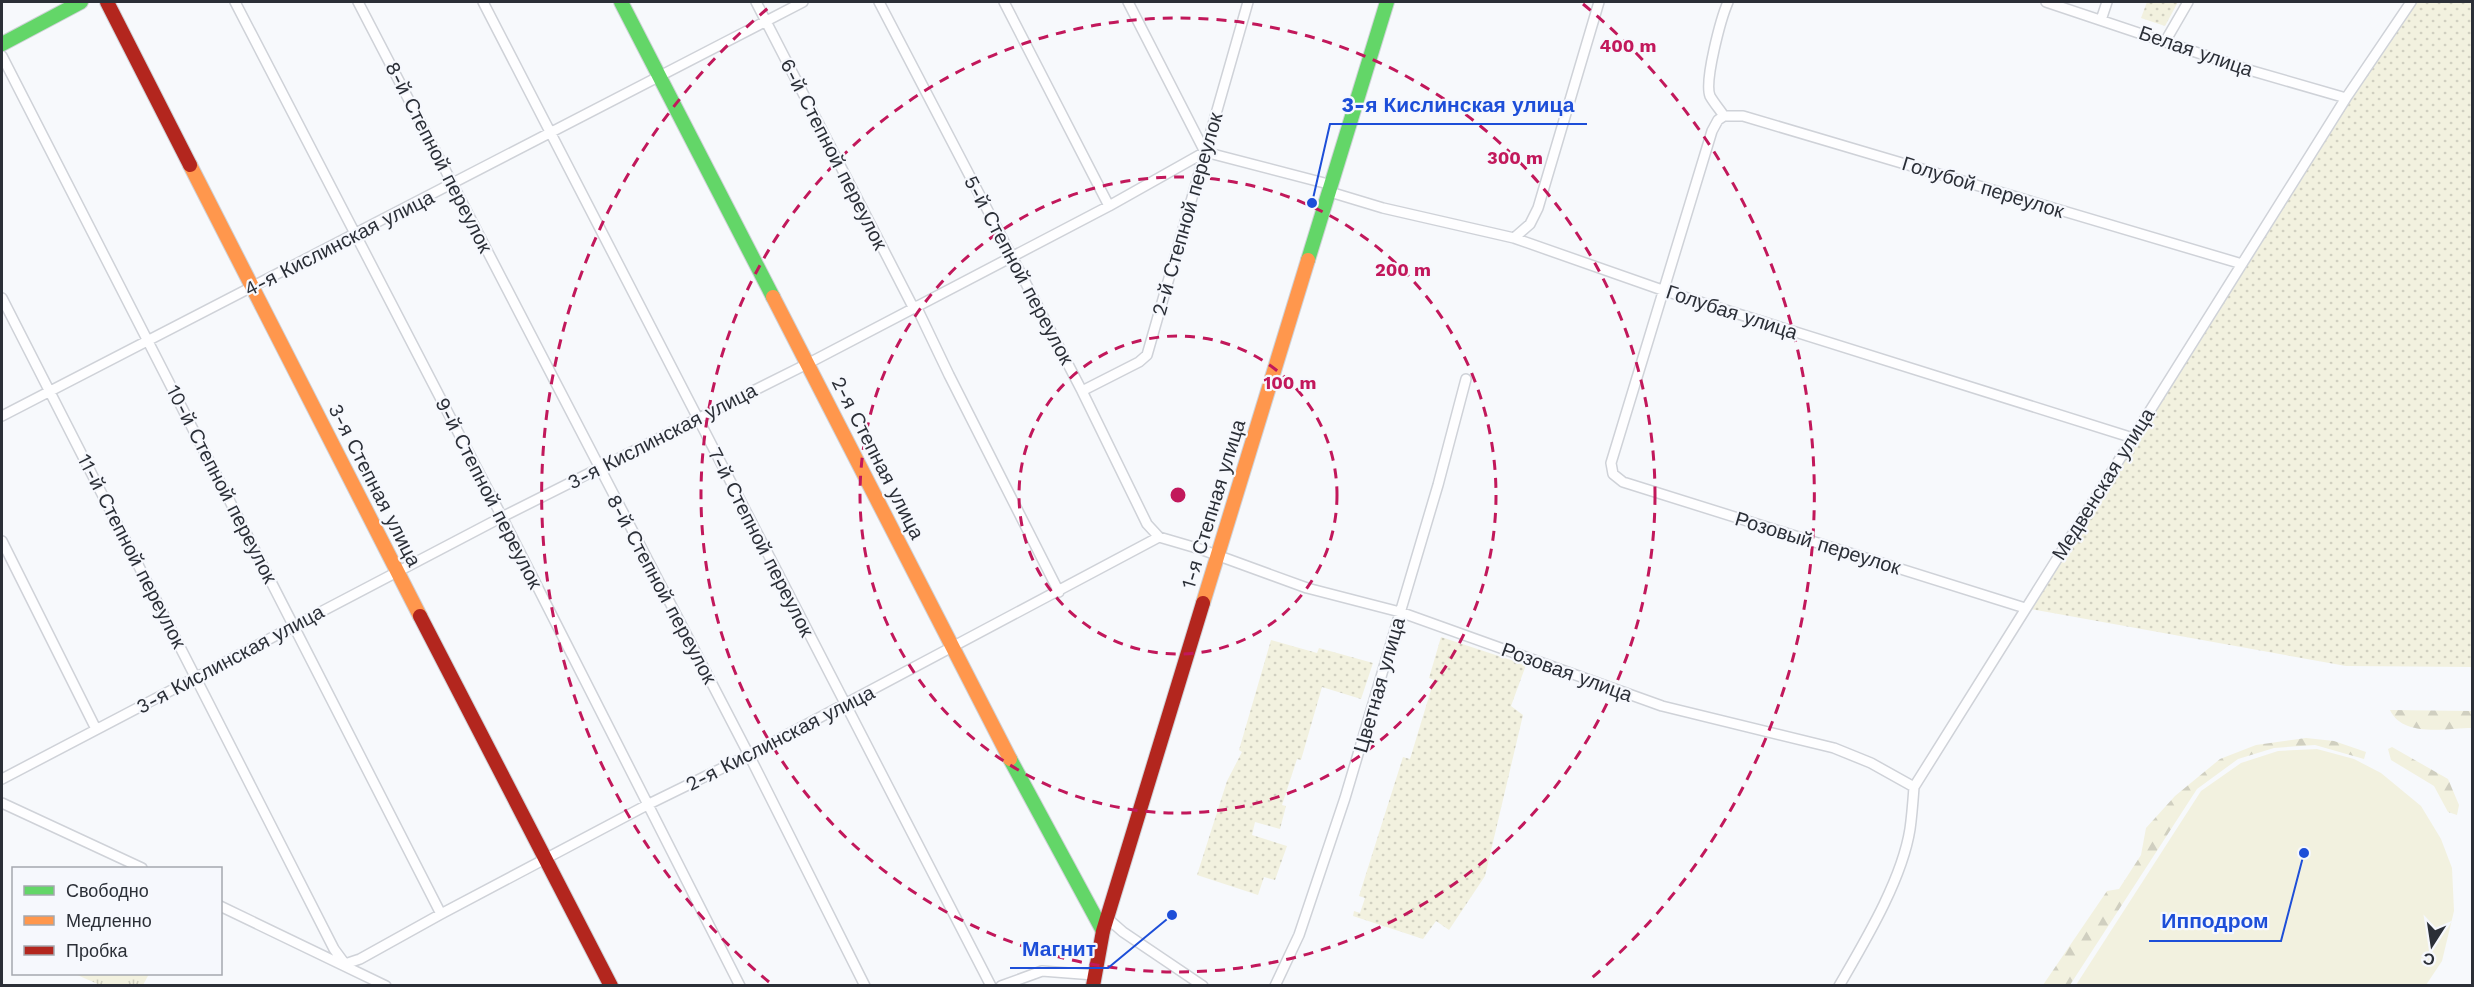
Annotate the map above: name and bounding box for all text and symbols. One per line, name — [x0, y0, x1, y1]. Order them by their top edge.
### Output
street label: Белая улица — [2136, 20, 2257, 82]
text: 400 m — [1600, 35, 1656, 56]
street label: 6-й Степной переулок — [775, 54, 893, 254]
street label: 8-й Степной переулок — [380, 57, 498, 257]
callout: 3-я Кислинская улица — [1330, 85, 1587, 124]
text: 3-я Кислинская улица — [1342, 92, 1575, 117]
street label: 2-й Степной переулок — [1146, 109, 1228, 318]
text: 300 m — [1487, 147, 1543, 168]
street label: Голубой переулок — [1899, 151, 2067, 223]
street label: 5-й Степной переулок — [959, 171, 1079, 369]
street label: 4-я Кислинская улица — [240, 184, 439, 301]
text: 200 m — [1375, 259, 1431, 280]
street label: Голубая улица — [1663, 279, 1802, 345]
text: 100 m — [1263, 372, 1317, 393]
street label: 2-я Степная улица — [827, 373, 930, 544]
street label: 3-я Кислинская улица — [563, 377, 761, 494]
street label: 10-й Степной переулок — [162, 381, 283, 587]
street label: 9-й Степной переулок — [430, 393, 548, 593]
street label: 3-я Степная улица — [324, 400, 427, 571]
street label: Медвенская улица — [2047, 403, 2160, 564]
street label: 1-я Степная улица — [1176, 416, 1250, 592]
street label: 7-й Степной переулок — [703, 443, 819, 641]
street label: 11-й Степной переулок — [73, 450, 192, 652]
centre of rings — [1168, 485, 1188, 505]
street label: 8-й Степной переулок — [602, 490, 722, 688]
street label: Розовый переулок — [1732, 506, 1904, 580]
street label: 3-я Кислинская улица — [132, 599, 329, 719]
street label: Цветная улица — [1348, 614, 1410, 755]
street label: Розовая улица — [1498, 637, 1637, 707]
street label: 2-я Кислинская улица — [682, 680, 879, 796]
legend — [12, 867, 222, 975]
text: Свободно — [66, 880, 149, 901]
callout: Ипподром — [2149, 902, 2281, 941]
text: Ипподром — [2161, 908, 2269, 933]
text: Медленно — [66, 910, 152, 931]
north arrow — [2402, 915, 2462, 975]
callout: Магнит — [1010, 929, 1108, 968]
text: Магнит — [1022, 936, 1096, 961]
text: Пробка — [66, 940, 129, 961]
text: С — [2421, 949, 2437, 970]

